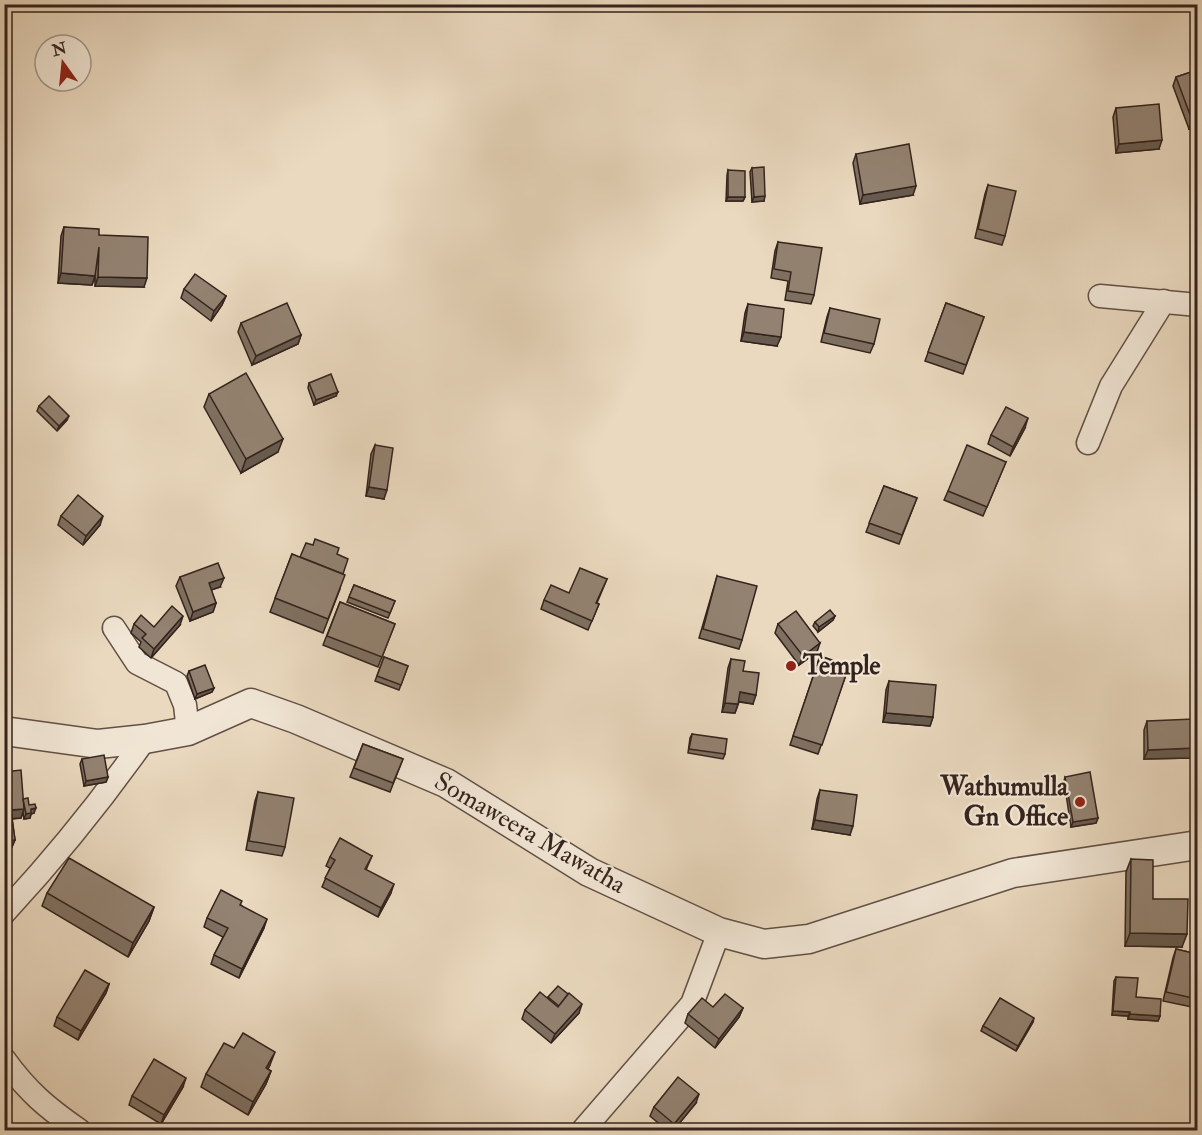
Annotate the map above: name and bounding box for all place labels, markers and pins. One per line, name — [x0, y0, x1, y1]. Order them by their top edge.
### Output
place label: Temple — [802, 650, 880, 683]
marker: Temple — [784, 659, 798, 673]
place label: Wathumulla Gn Office — [939, 771, 1069, 833]
marker: Wathumulla Gn Office — [1073, 795, 1087, 809]

